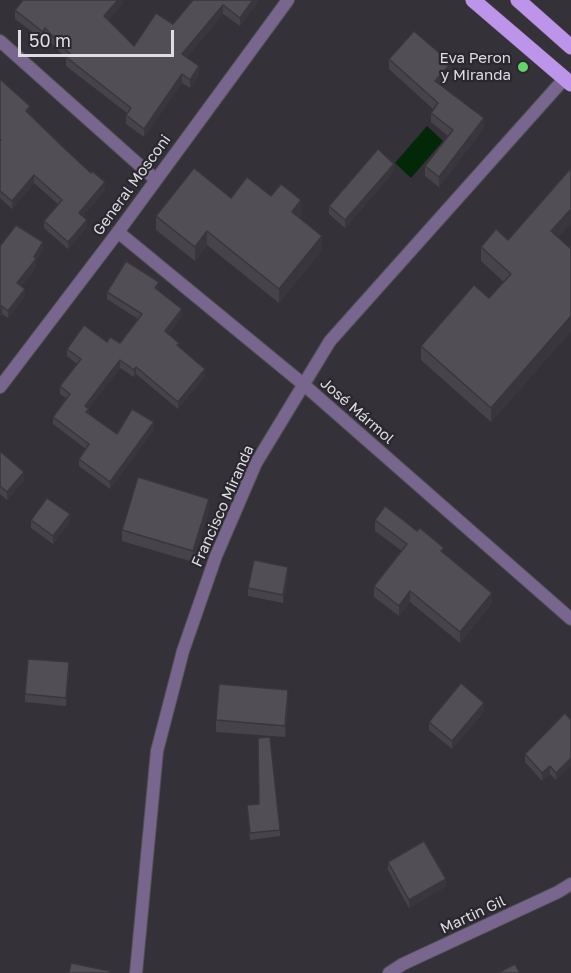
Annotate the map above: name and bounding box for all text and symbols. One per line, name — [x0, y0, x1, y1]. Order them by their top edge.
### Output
scale bar — [21, 18, 177, 56]
text: 50 m — [29, 29, 71, 51]
place label: Eva Peron y Miranda — [440, 49, 511, 84]
marker: Eva Peron y Miranda — [516, 60, 530, 74]
street label: General Mosconi — [89, 131, 175, 239]
street label: José Mármol — [316, 374, 398, 448]
street label: Francisco Miranda — [188, 442, 258, 570]
street label: Martin Gil — [438, 892, 508, 938]

